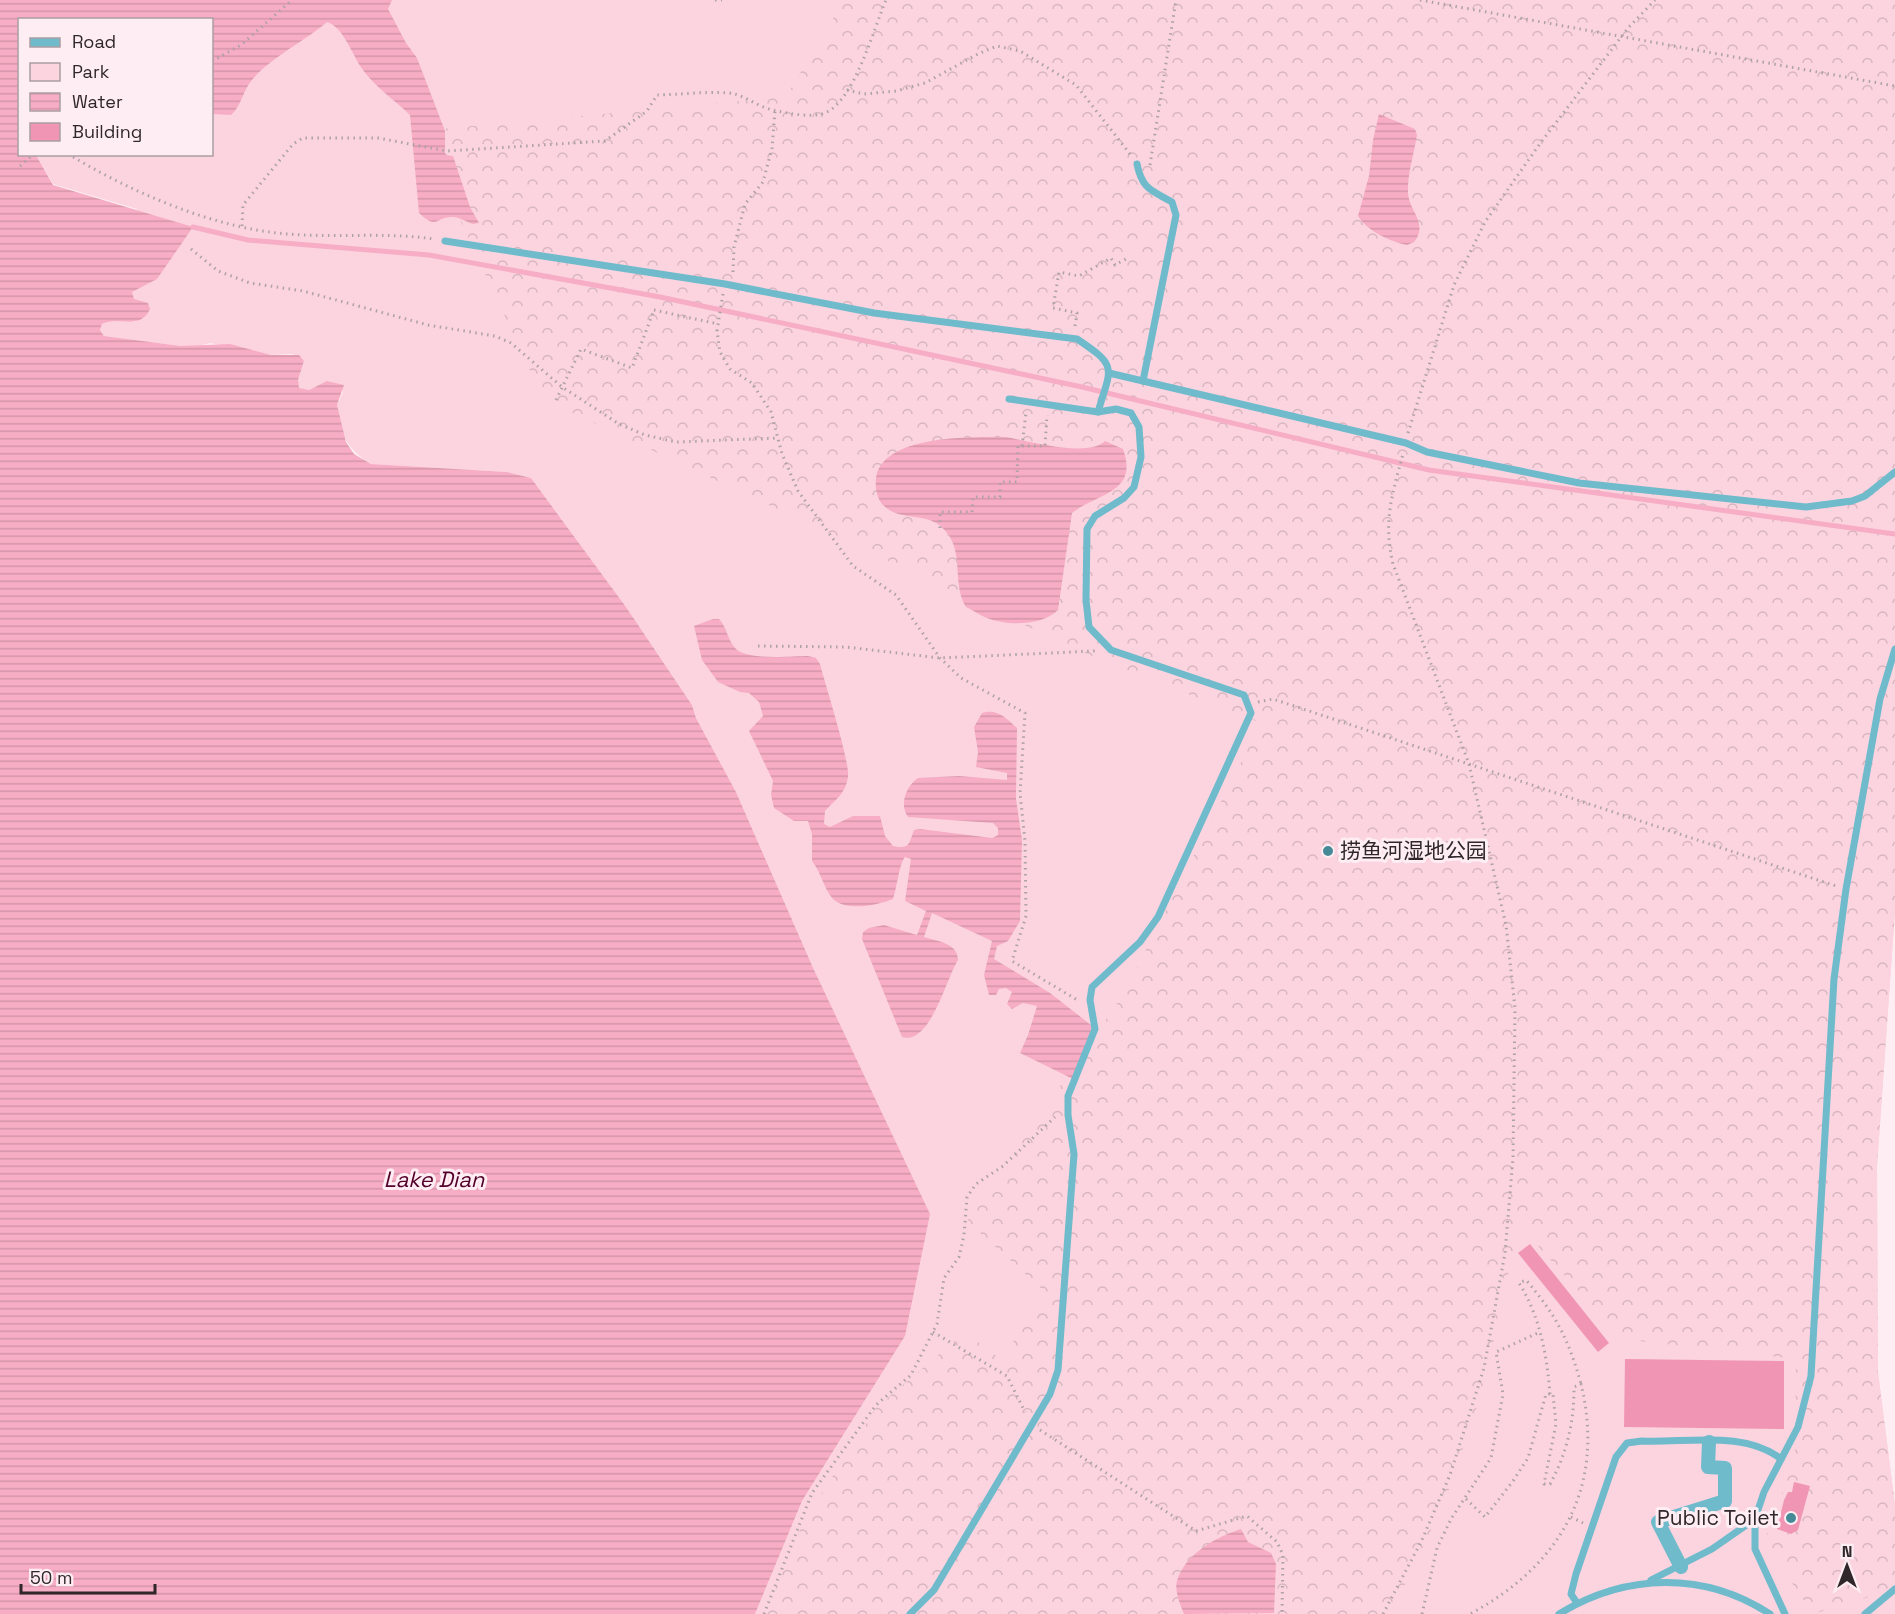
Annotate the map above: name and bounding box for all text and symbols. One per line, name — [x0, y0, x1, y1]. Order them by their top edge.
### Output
legend — [18, 18, 213, 156]
text: Road — [72, 30, 116, 53]
text: Park — [72, 60, 110, 83]
text: Water — [72, 90, 123, 113]
text: Building — [72, 120, 142, 143]
place label: 捞鱼河湿地公园 — [1340, 837, 1487, 864]
marker: 捞鱼河湿地公园 — [1321, 844, 1335, 858]
water label: Lake Dian — [384, 1165, 485, 1193]
place label: Public Toilet — [1657, 1504, 1779, 1531]
marker: Public Toilet — [1784, 1511, 1798, 1525]
north arrow — [1817, 1536, 1877, 1596]
text: N — [1842, 1541, 1852, 1562]
scale bar — [21, 1557, 154, 1595]
text: 50 m — [30, 1566, 72, 1589]

